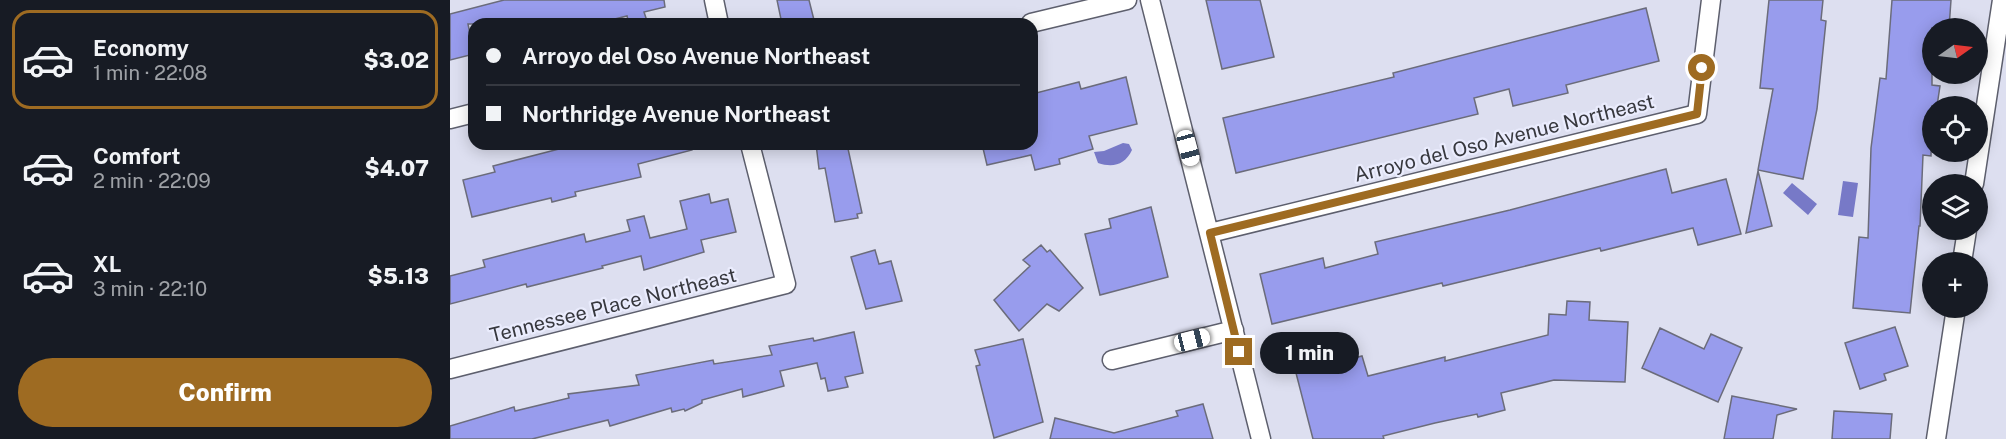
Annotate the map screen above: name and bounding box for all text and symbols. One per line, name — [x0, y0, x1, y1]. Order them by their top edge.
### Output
north arrow — [1922, 18, 1988, 84]
map controls — [1922, 18, 1988, 318]
icon: car — [21, 33, 75, 87]
text: Economy — [93, 35, 189, 61]
text: Arroyo del Oso Avenue Northeast — [522, 43, 870, 69]
text: $3.02 — [364, 47, 429, 73]
route start — [1688, 54, 1715, 81]
text: 1 min · 22:08 — [93, 61, 208, 85]
street label: Arroyo del Oso Avenue Northeast — [1351, 89, 1657, 187]
button: locate — [1922, 96, 1988, 162]
text: Northridge Avenue Northeast — [522, 101, 830, 127]
car — [1175, 128, 1201, 168]
icon: car — [21, 141, 75, 195]
text: Comfort — [93, 143, 180, 169]
text: $4.07 — [365, 155, 429, 181]
text: 2 min · 22:09 — [93, 169, 211, 193]
button: layers — [1922, 174, 1988, 240]
icon: car — [21, 249, 75, 303]
text: XL — [93, 251, 121, 277]
button: + — [1922, 252, 1988, 318]
text: $5.13 — [368, 263, 429, 289]
street label: Tennessee Place Northeast — [487, 263, 739, 347]
text: 3 min · 22:10 — [93, 277, 207, 301]
car — [1172, 327, 1212, 353]
callout: 1 min — [1260, 331, 1359, 373]
route end — [1225, 338, 1252, 365]
text: 1 min — [1285, 341, 1334, 365]
button: Confirm — [18, 358, 432, 427]

